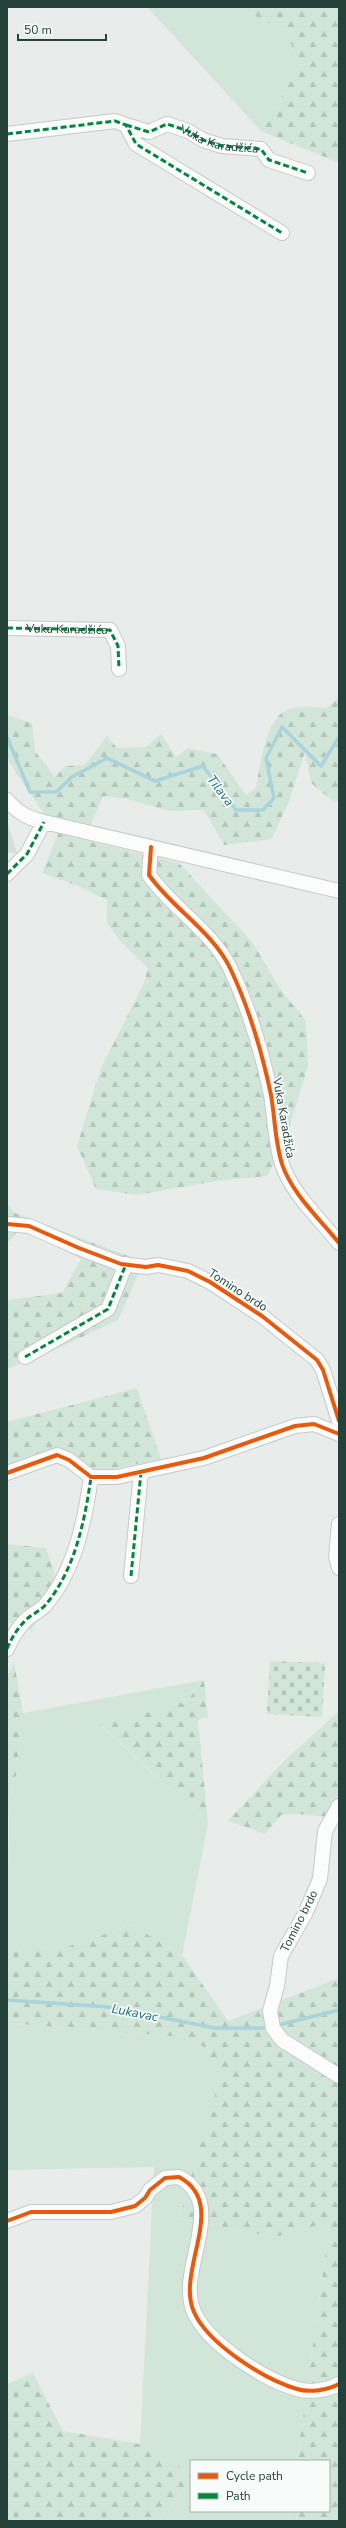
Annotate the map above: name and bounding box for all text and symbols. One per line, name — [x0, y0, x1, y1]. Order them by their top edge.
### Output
scale bar — [18, 16, 106, 42]
text: 50 m — [24, 22, 52, 38]
street label: Vuka Karadžića — [177, 121, 259, 157]
street label: Vuka Karadžića — [25, 620, 108, 638]
water label: Tilava — [202, 771, 238, 810]
street label: Vuka Karadžića — [269, 1076, 299, 1159]
street label: Tomino brdo — [205, 1265, 271, 1315]
street label: Tomino brdo — [277, 1887, 322, 1955]
water label: Lukavac — [110, 2000, 161, 2026]
legend — [190, 2460, 330, 2512]
text: Cycle path — [226, 2468, 283, 2484]
text: Path — [226, 2488, 251, 2504]

